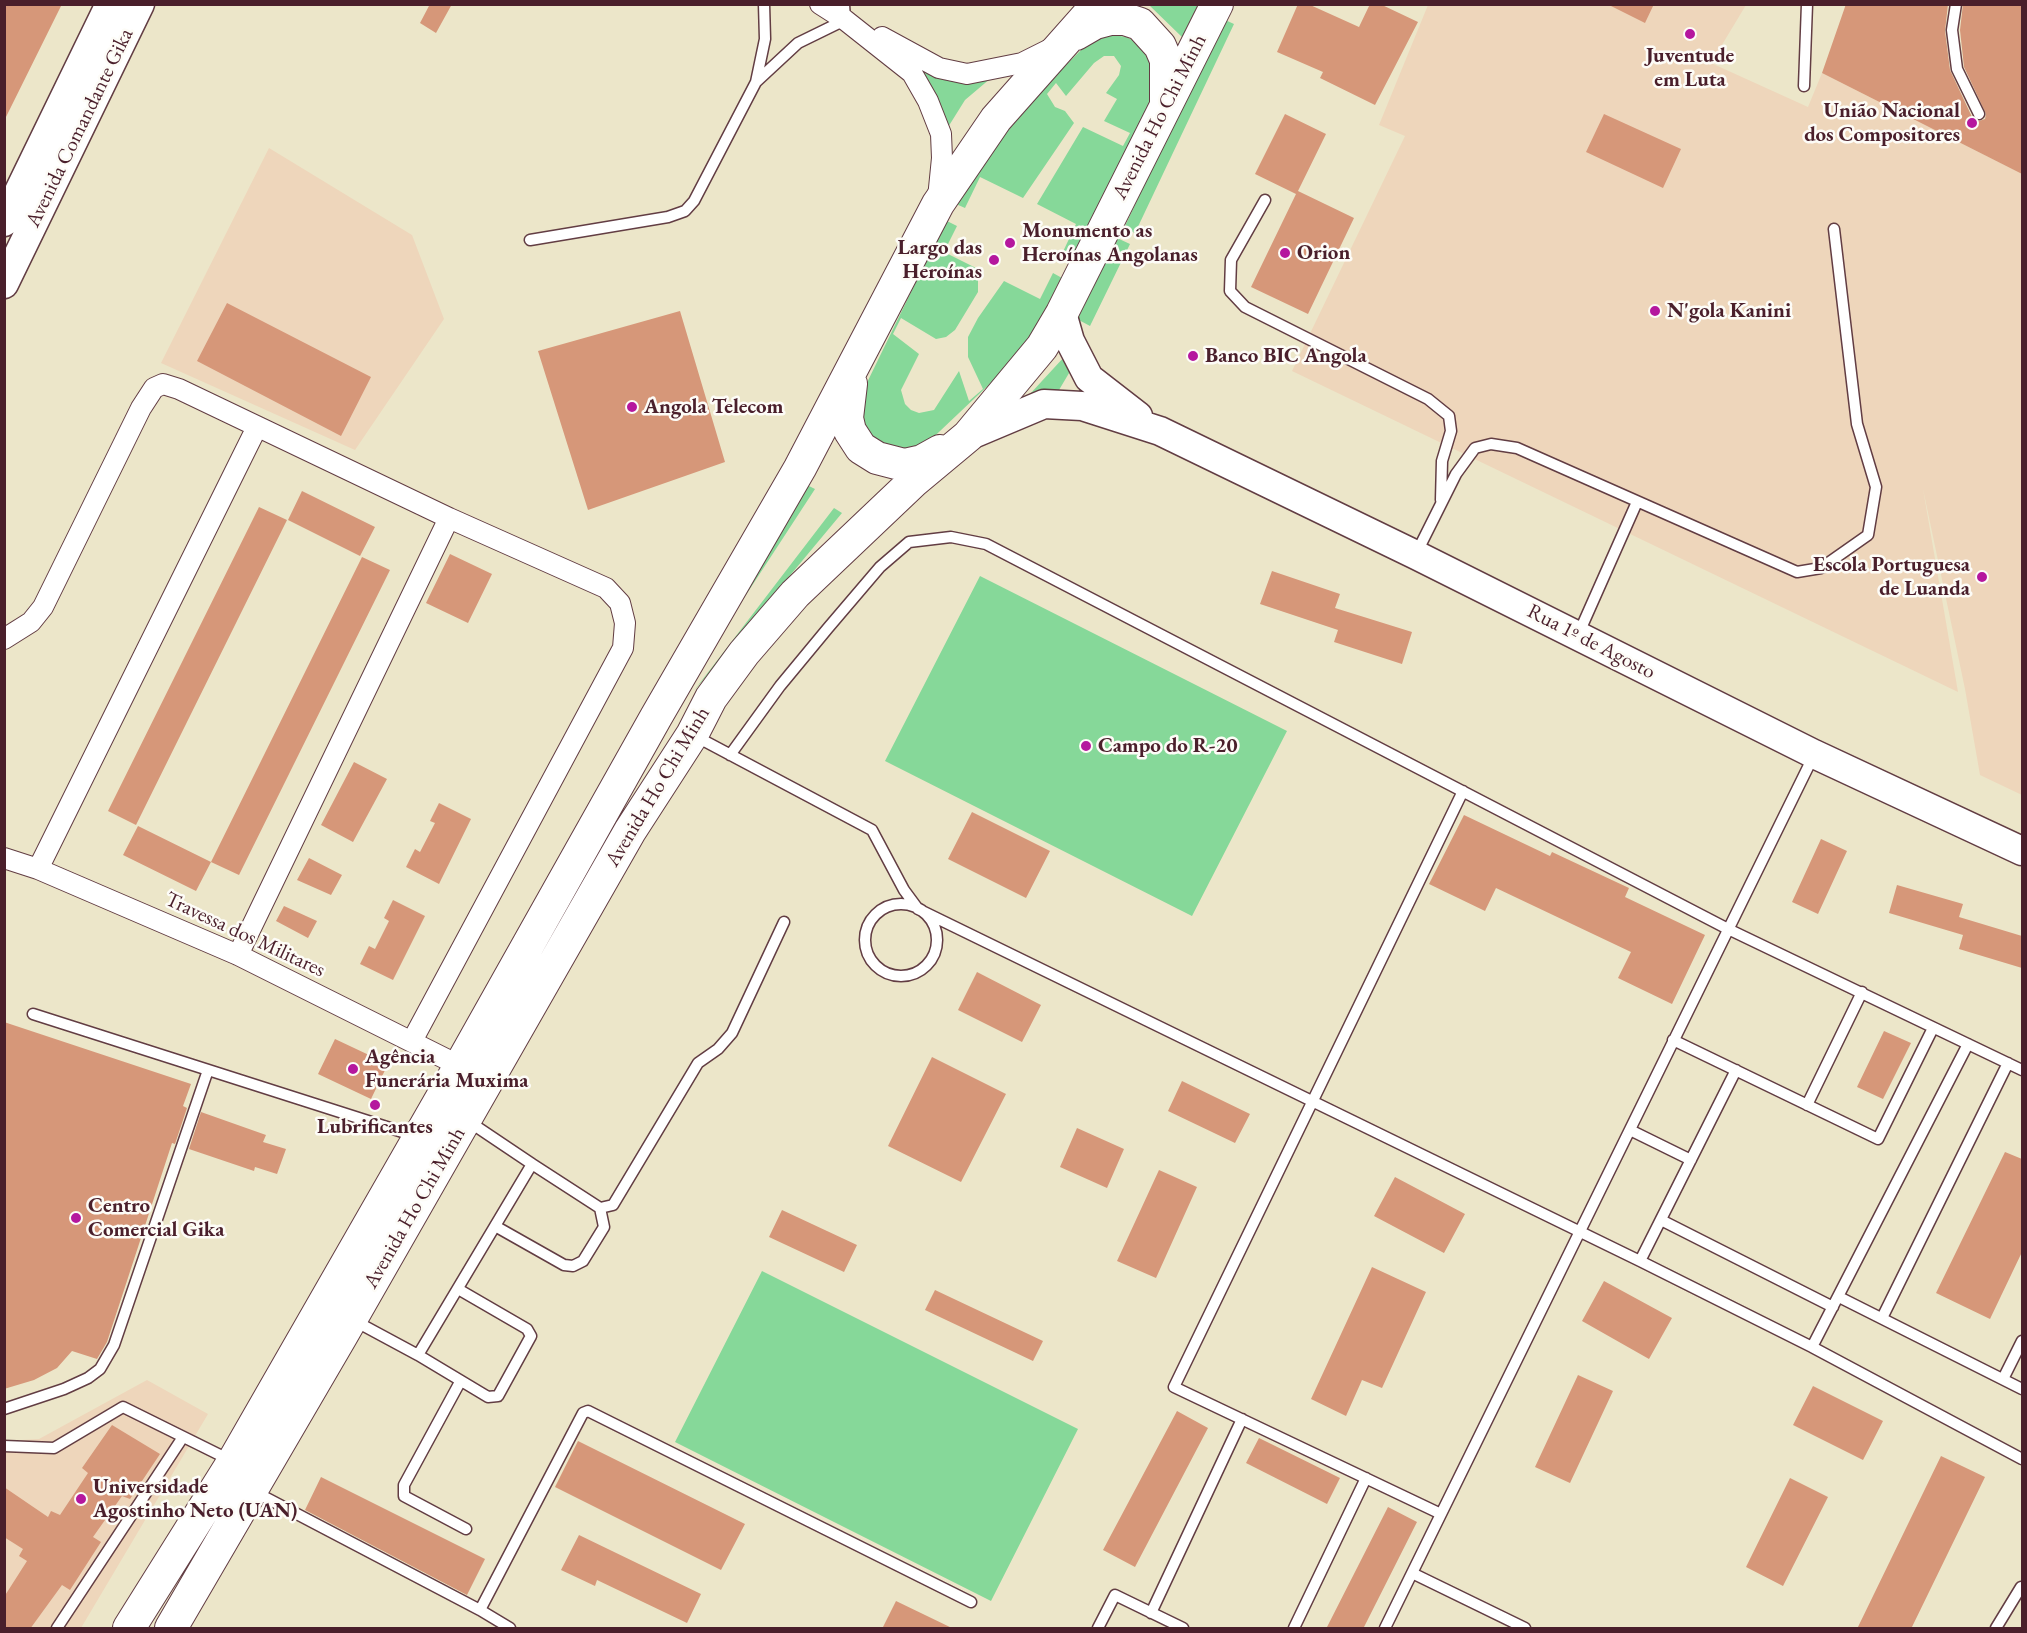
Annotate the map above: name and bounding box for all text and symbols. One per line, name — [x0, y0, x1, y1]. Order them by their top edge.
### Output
street label: Avenida Comandante Gika — [21, 24, 139, 232]
marker: Juventude em Luta — [1683, 27, 1697, 41]
street label: Avenida Ho Chi Minh — [1107, 30, 1213, 204]
place label: Juventude em Luta — [1646, 43, 1734, 93]
place label: União Nacional dos Compositores — [1804, 98, 1960, 148]
marker: União Nacional dos Compositores — [1965, 116, 1979, 130]
place label: Monumento as Heroínas Angolanas — [1022, 218, 1198, 268]
place label: Largo das Heroínas — [898, 235, 982, 285]
marker: Monumento as Heroínas Angolanas — [1003, 236, 1017, 250]
place label: Orion — [1297, 240, 1350, 266]
marker: Orion — [1278, 246, 1292, 260]
marker: Largo das Heroínas — [987, 253, 1001, 267]
place label: N'gola Kanini — [1667, 298, 1791, 324]
marker: N'gola Kanini — [1648, 304, 1662, 318]
place label: Banco BIC Angola — [1205, 343, 1367, 369]
marker: Banco BIC Angola — [1186, 349, 1200, 363]
place label: Angola Telecom — [644, 394, 783, 420]
marker: Angola Telecom — [625, 400, 639, 414]
place label: Escola Portuguesa de Luanda — [1813, 552, 1970, 602]
marker: Escola Portuguesa de Luanda — [1975, 570, 1989, 584]
street label: Rua 1º de Agosto — [1523, 599, 1659, 685]
street label: Avenida Ho Chi Minh — [600, 703, 716, 871]
place label: Campo do R-20 — [1098, 733, 1238, 759]
marker: Campo do R-20 — [1079, 739, 1093, 753]
street label: Travessa dos Militares — [161, 887, 329, 983]
place label: Agência Funerária Muxima — [365, 1044, 529, 1094]
marker: Agência Funerária Muxima — [346, 1062, 360, 1076]
marker: Lubrificantes — [368, 1098, 382, 1112]
place label: Lubrificantes — [317, 1114, 433, 1140]
street label: Avenida Ho Chi Minh — [359, 1123, 471, 1293]
place label: Centro Comercial Gika — [88, 1193, 225, 1243]
marker: Centro Comercial Gika — [69, 1211, 83, 1225]
place label: Universidade Agostinho Neto (UAN) — [93, 1474, 297, 1524]
marker: Universidade Agostinho Neto (UAN) — [74, 1492, 88, 1506]

